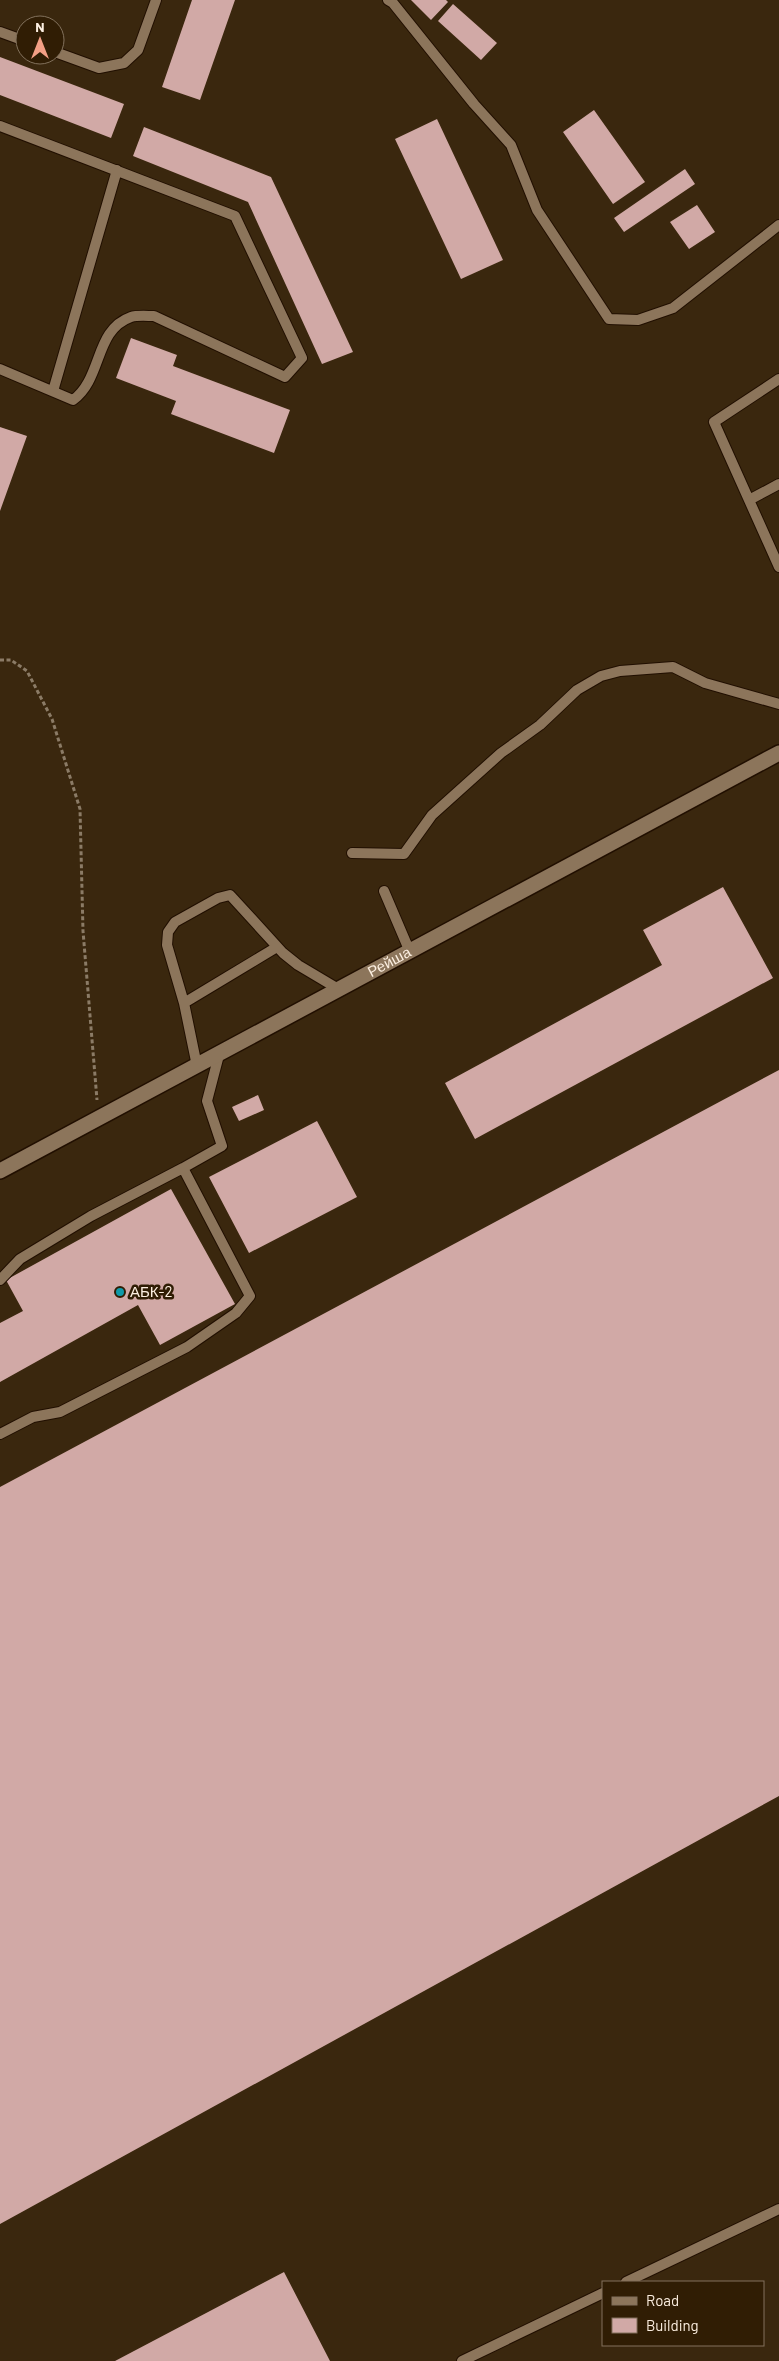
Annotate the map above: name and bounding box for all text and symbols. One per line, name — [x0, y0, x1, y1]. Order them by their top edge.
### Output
north arrow — [15, 15, 65, 65]
text: N — [35, 18, 45, 35]
street label: Рейша — [364, 942, 414, 980]
place label: АБК-2 — [130, 1282, 173, 1300]
marker: АБК-2 — [114, 1286, 126, 1298]
legend — [602, 2281, 764, 2346]
text: Road — [646, 2291, 679, 2309]
text: Building — [646, 2316, 699, 2334]

